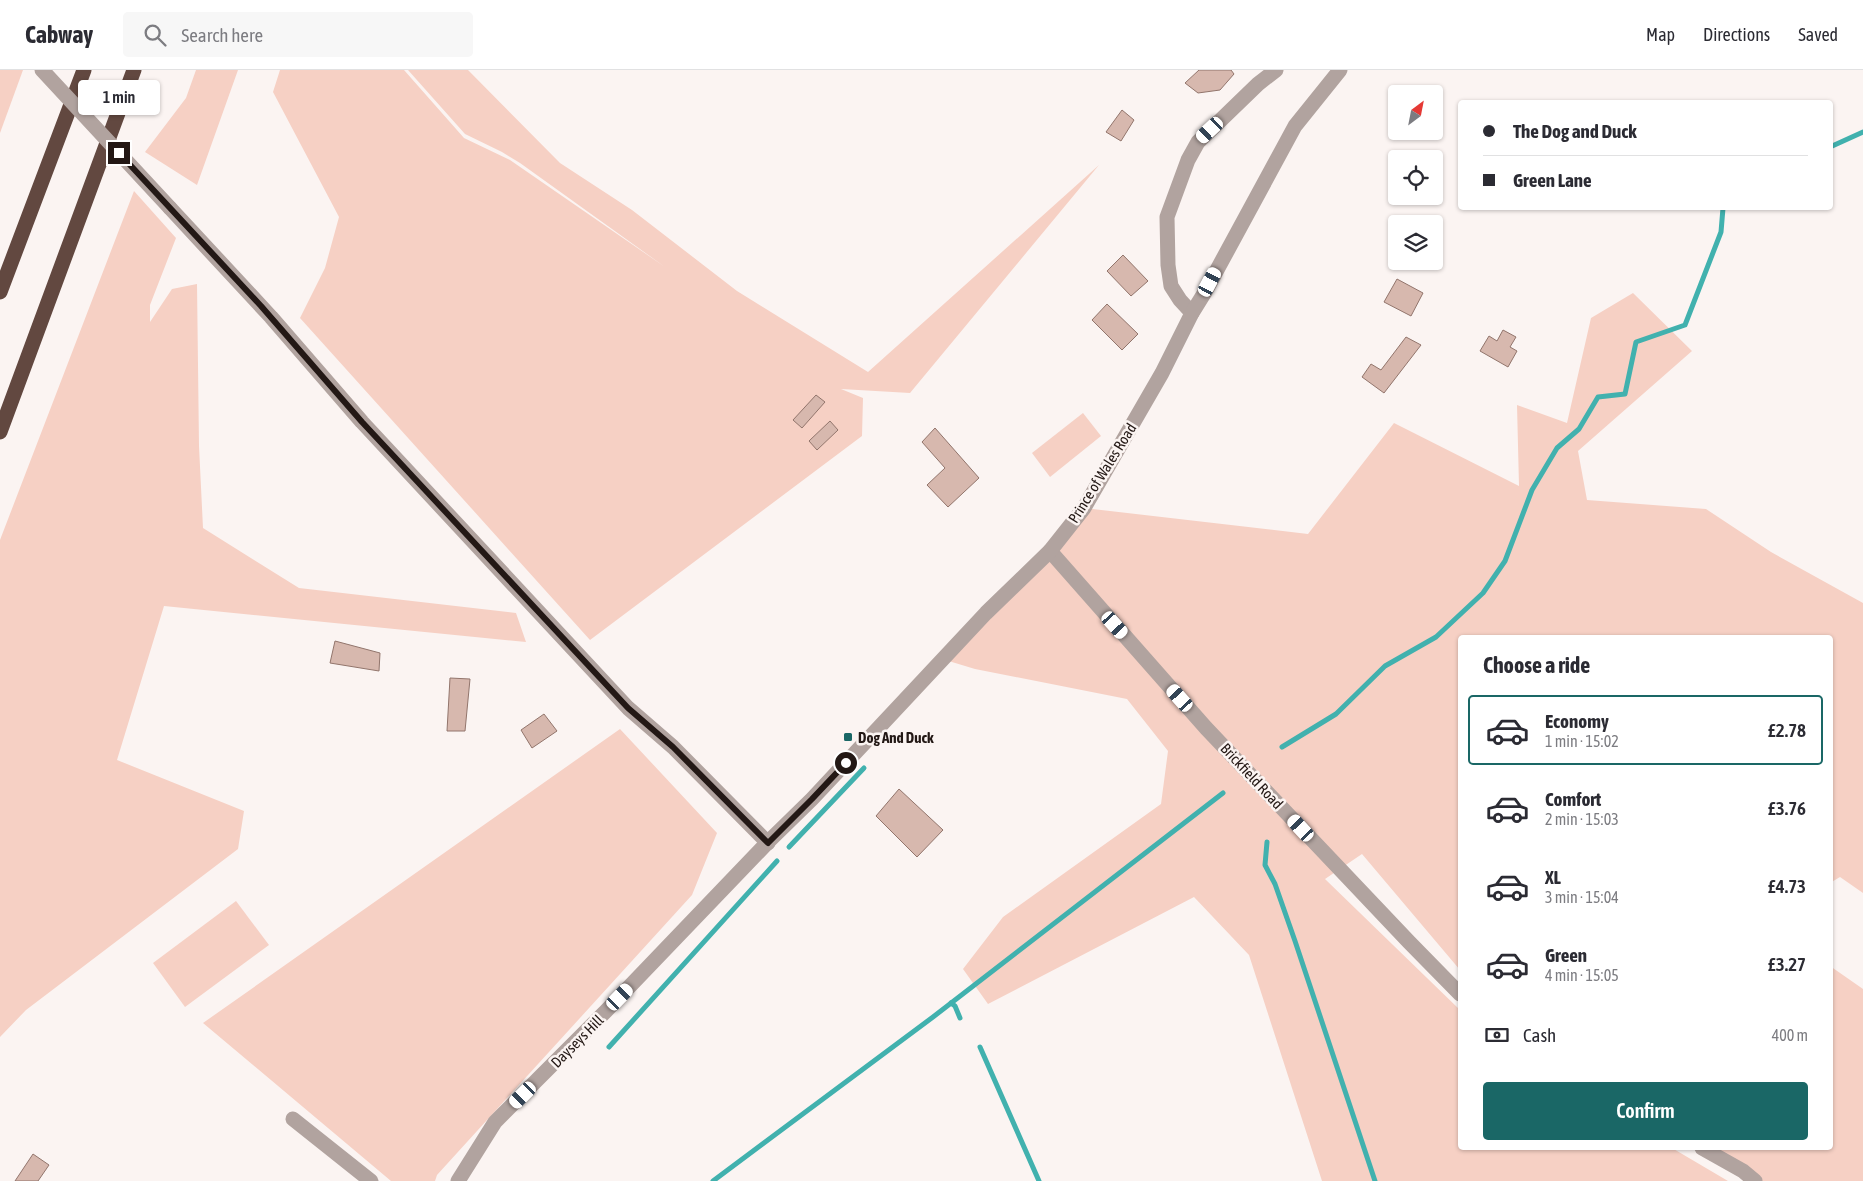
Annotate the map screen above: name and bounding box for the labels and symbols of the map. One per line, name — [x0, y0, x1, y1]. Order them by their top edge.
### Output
callout: 1 min — [78, 81, 160, 116]
north arrow — [1388, 85, 1442, 140]
car — [1193, 114, 1226, 146]
route end — [108, 142, 130, 164]
car — [1196, 265, 1223, 299]
street label: Prince of Wales Road — [1065, 420, 1139, 526]
car — [1099, 609, 1130, 641]
car — [1164, 682, 1195, 714]
place label: Dog And Duck — [858, 729, 934, 746]
marker: Dog And Duck — [842, 731, 854, 743]
street label: Brickfield Road — [1217, 740, 1287, 812]
route start — [835, 752, 857, 774]
car — [1285, 812, 1316, 844]
car — [604, 981, 635, 1013]
street label: Dayseys Hill — [547, 1011, 607, 1071]
car — [507, 1079, 538, 1111]

